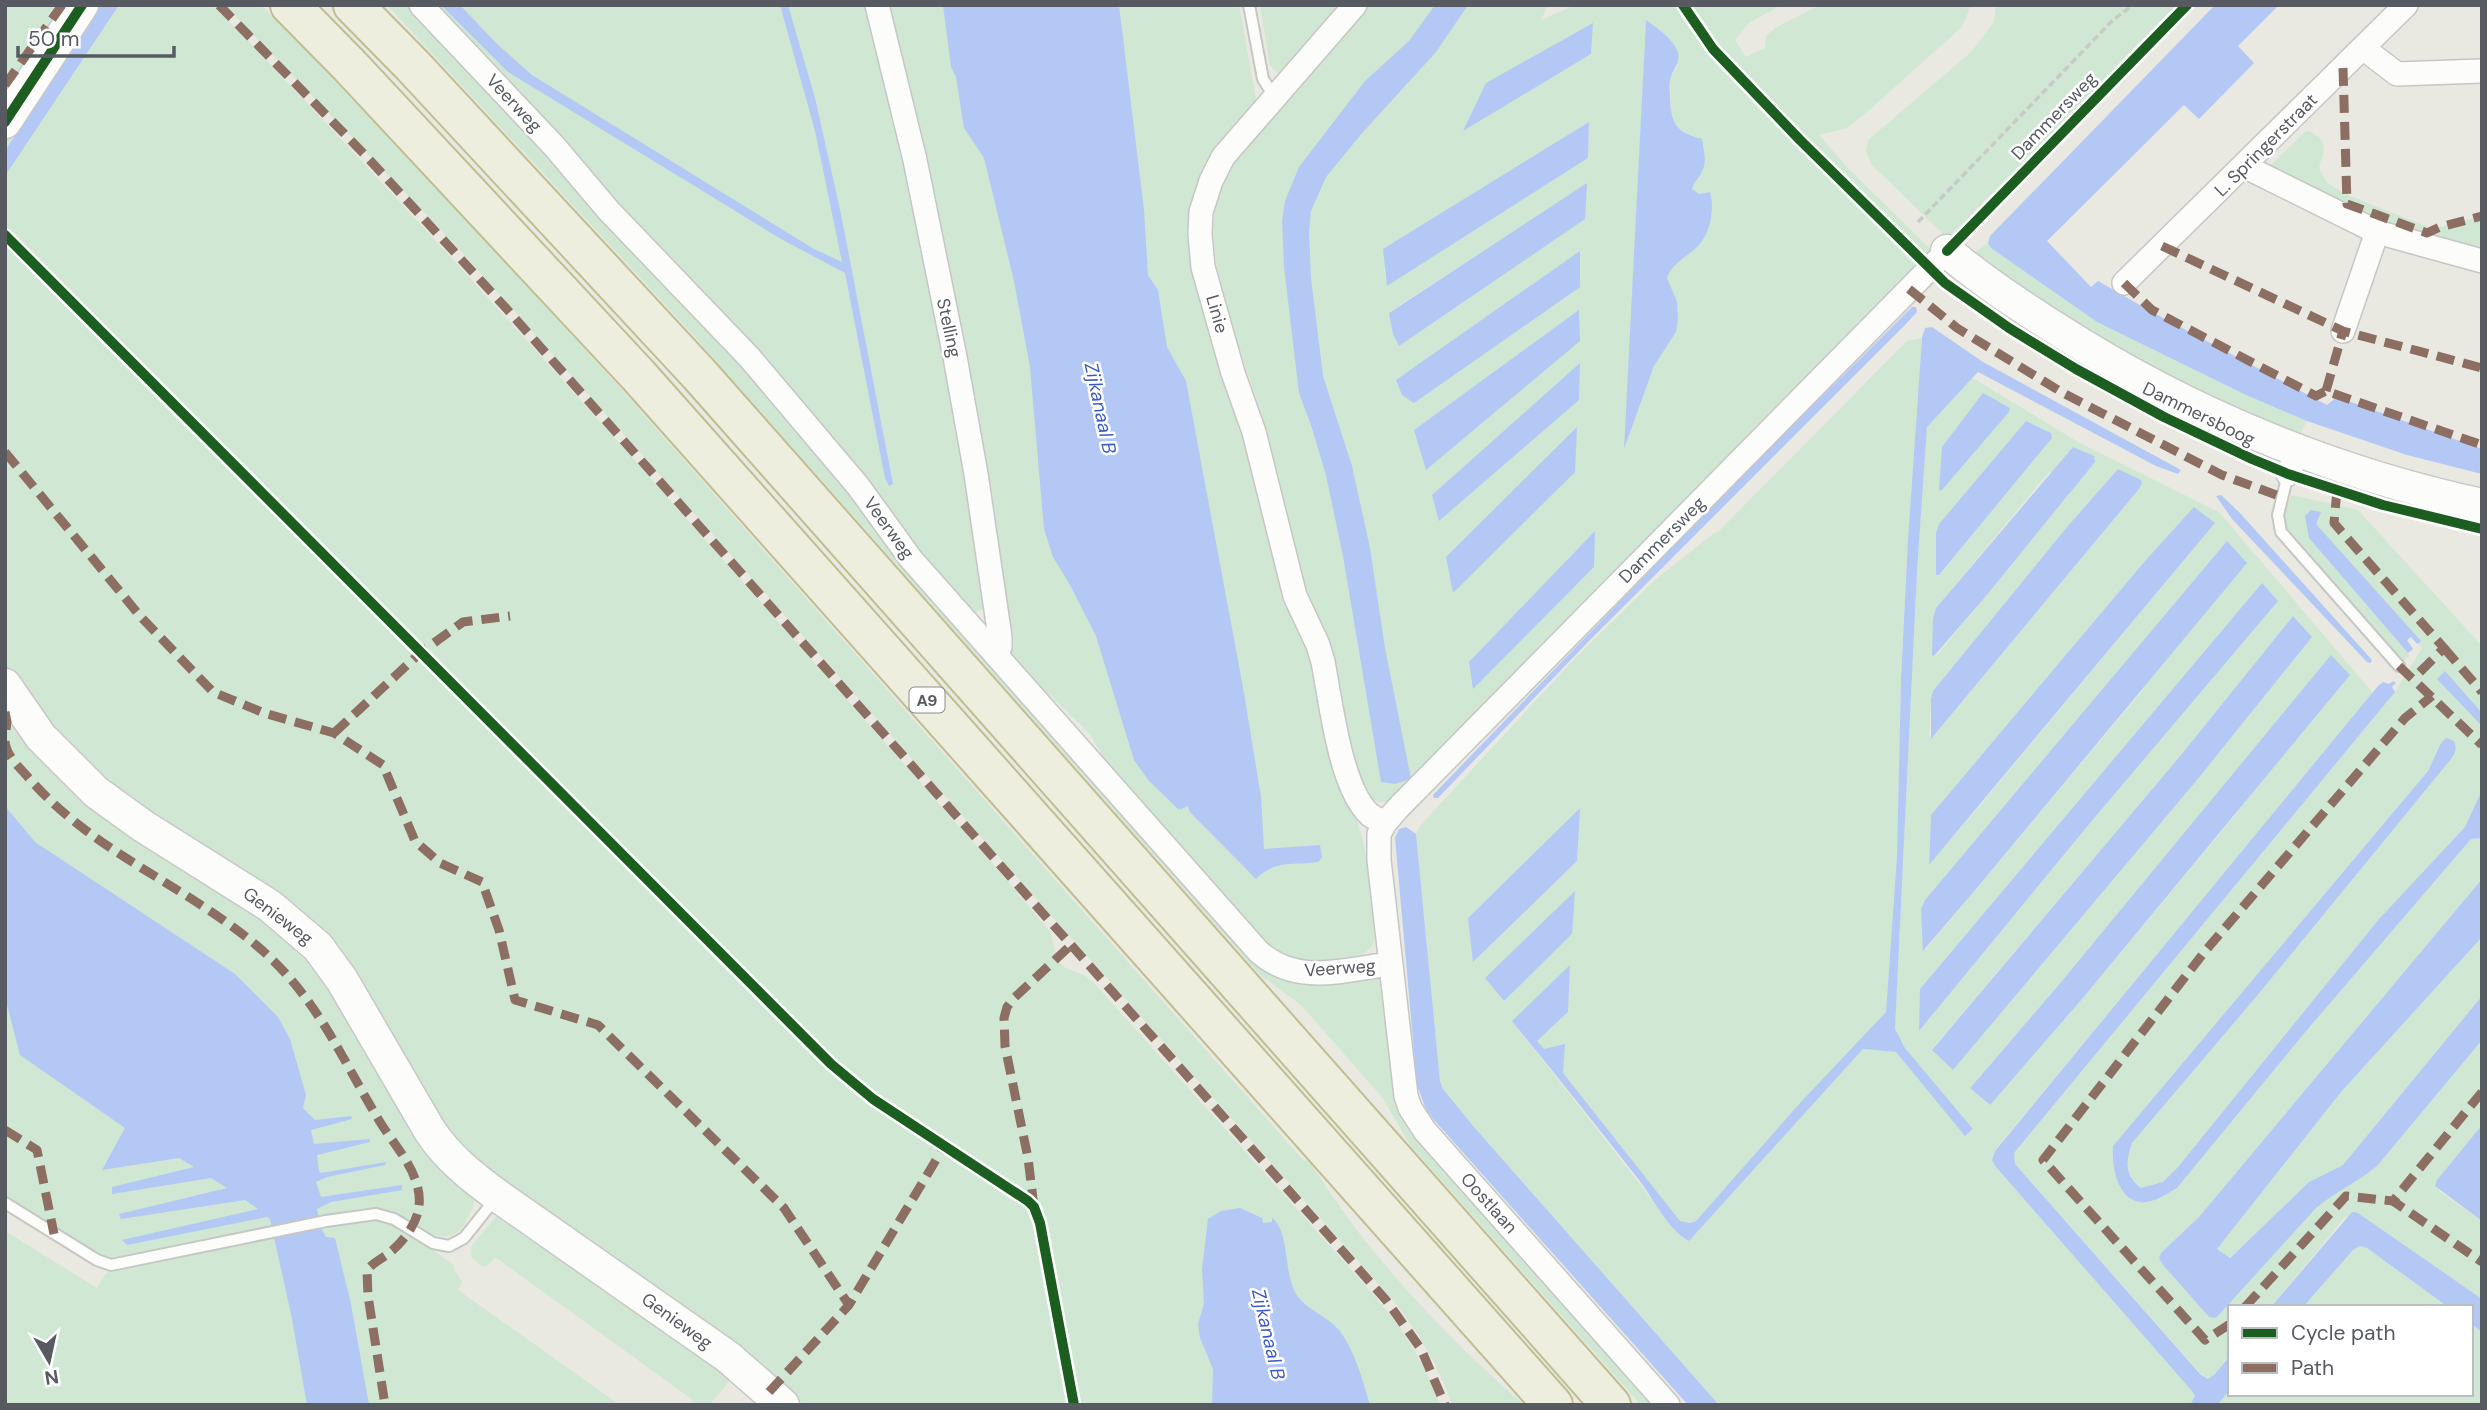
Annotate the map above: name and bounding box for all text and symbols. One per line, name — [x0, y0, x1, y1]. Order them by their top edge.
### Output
scale bar — [18, 14, 173, 58]
text: 50 m — [28, 25, 79, 53]
street label: Dammersweg — [2006, 67, 2102, 165]
street label: Veerweg — [481, 69, 547, 137]
street label: L. Springerstraat — [2209, 88, 2323, 202]
street label: Linie — [1200, 292, 1234, 336]
street label: Stelling — [931, 296, 967, 360]
water label: Zijkanaal B — [1079, 360, 1122, 456]
street label: Dammersboog — [2139, 376, 2259, 452]
street label: Dammersweg — [1613, 491, 1711, 589]
street label: Veerweg — [858, 492, 920, 564]
road number: A9 — [909, 688, 944, 712]
street label: Genieweg — [238, 882, 318, 950]
street label: Veerweg — [1303, 954, 1377, 982]
street label: Oostlaan — [1455, 1167, 1523, 1239]
water label: Zijkanaal B — [1246, 1286, 1291, 1382]
street label: Genieweg — [637, 1287, 717, 1355]
legend — [2228, 1305, 2473, 1396]
text: Cycle path — [2291, 1319, 2396, 1347]
north arrow — [14, 1326, 84, 1396]
text: Path — [2291, 1354, 2334, 1382]
text: N — [43, 1364, 60, 1391]

